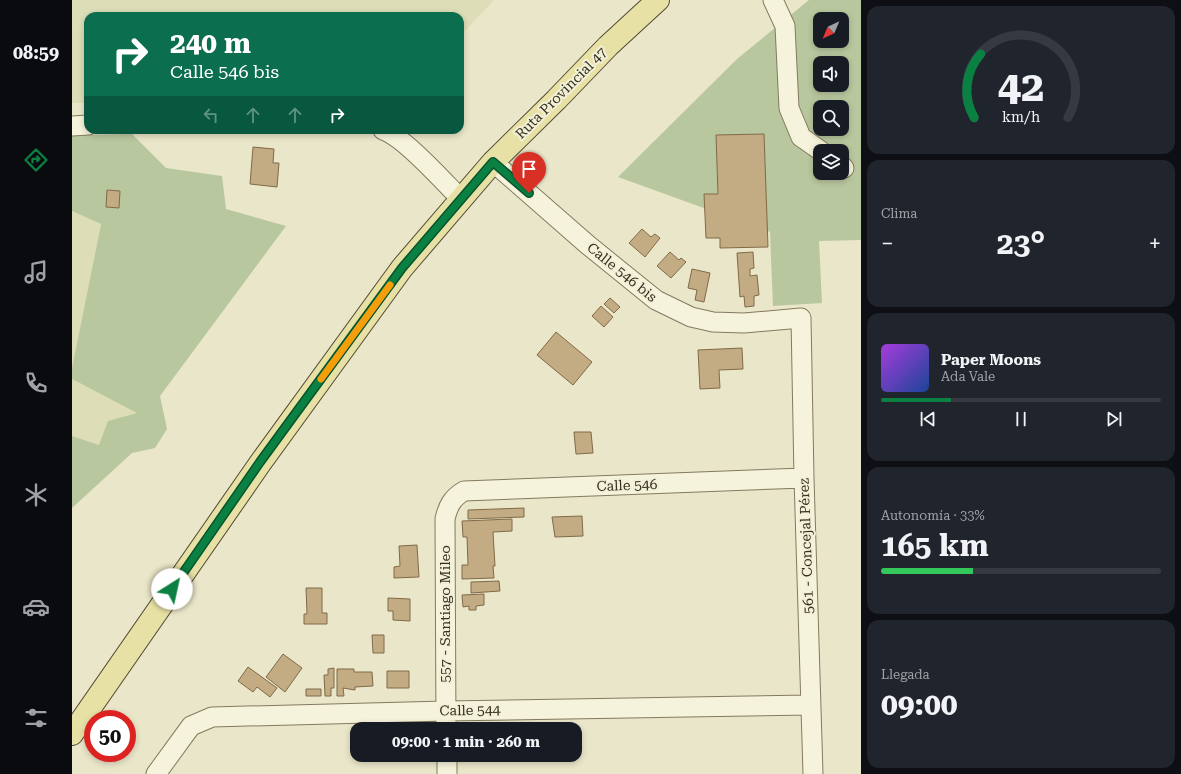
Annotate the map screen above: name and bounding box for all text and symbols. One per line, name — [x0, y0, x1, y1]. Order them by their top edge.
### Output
north arrow — [813, 12, 849, 48]
map controls — [813, 12, 849, 180]
text: 240 m — [170, 27, 251, 60]
icon: right — [104, 28, 156, 80]
text: 08:59 — [13, 42, 59, 63]
street label: Ruta Provincial 47 — [512, 44, 610, 142]
button: sound — [813, 56, 849, 92]
text: Calle 546 bis — [170, 61, 279, 82]
text: 42 — [998, 62, 1044, 111]
button: search — [813, 100, 849, 136]
icon: left — [200, 104, 222, 126]
icon: ahead — [242, 104, 264, 126]
icon: ahead — [284, 104, 306, 126]
icon: right — [326, 104, 348, 126]
text: km/h — [1002, 108, 1040, 124]
button: layers — [813, 144, 849, 180]
icon: directions — [22, 146, 50, 174]
pin — [512, 152, 546, 193]
icon: arrive — [518, 158, 540, 180]
text: Clima — [881, 206, 917, 221]
text: 23° — [997, 226, 1045, 261]
text: − — [881, 231, 893, 256]
text: + — [1149, 231, 1161, 256]
street label: Calle 546 bis — [584, 239, 660, 305]
icon: music — [22, 258, 50, 286]
text: Paper Moons — [941, 351, 1041, 369]
icon: phone — [22, 369, 50, 397]
text: Ada Vale — [941, 369, 995, 384]
icon: previous — [917, 408, 939, 430]
icon: pause — [1010, 408, 1032, 430]
icon: next — [1103, 408, 1125, 430]
street label: Calle 546 — [596, 476, 658, 494]
street label: 561 - Concejal Pérez — [796, 477, 816, 614]
icon: climate — [22, 481, 50, 509]
text: Autonomía · 33% — [881, 508, 985, 523]
text: 165 km — [881, 528, 989, 563]
street label: 557 - Santiago Mileo — [437, 545, 453, 683]
position arrow — [151, 568, 193, 610]
icon: car — [22, 593, 50, 621]
text: Llegada — [881, 667, 930, 682]
text: 09:00 — [881, 687, 958, 722]
street label: Calle 544 — [439, 701, 501, 719]
icon: filters — [22, 704, 50, 732]
speed limit sign: 50 — [84, 710, 136, 762]
text: 09:00 · 1 min · 260 m — [392, 733, 540, 751]

